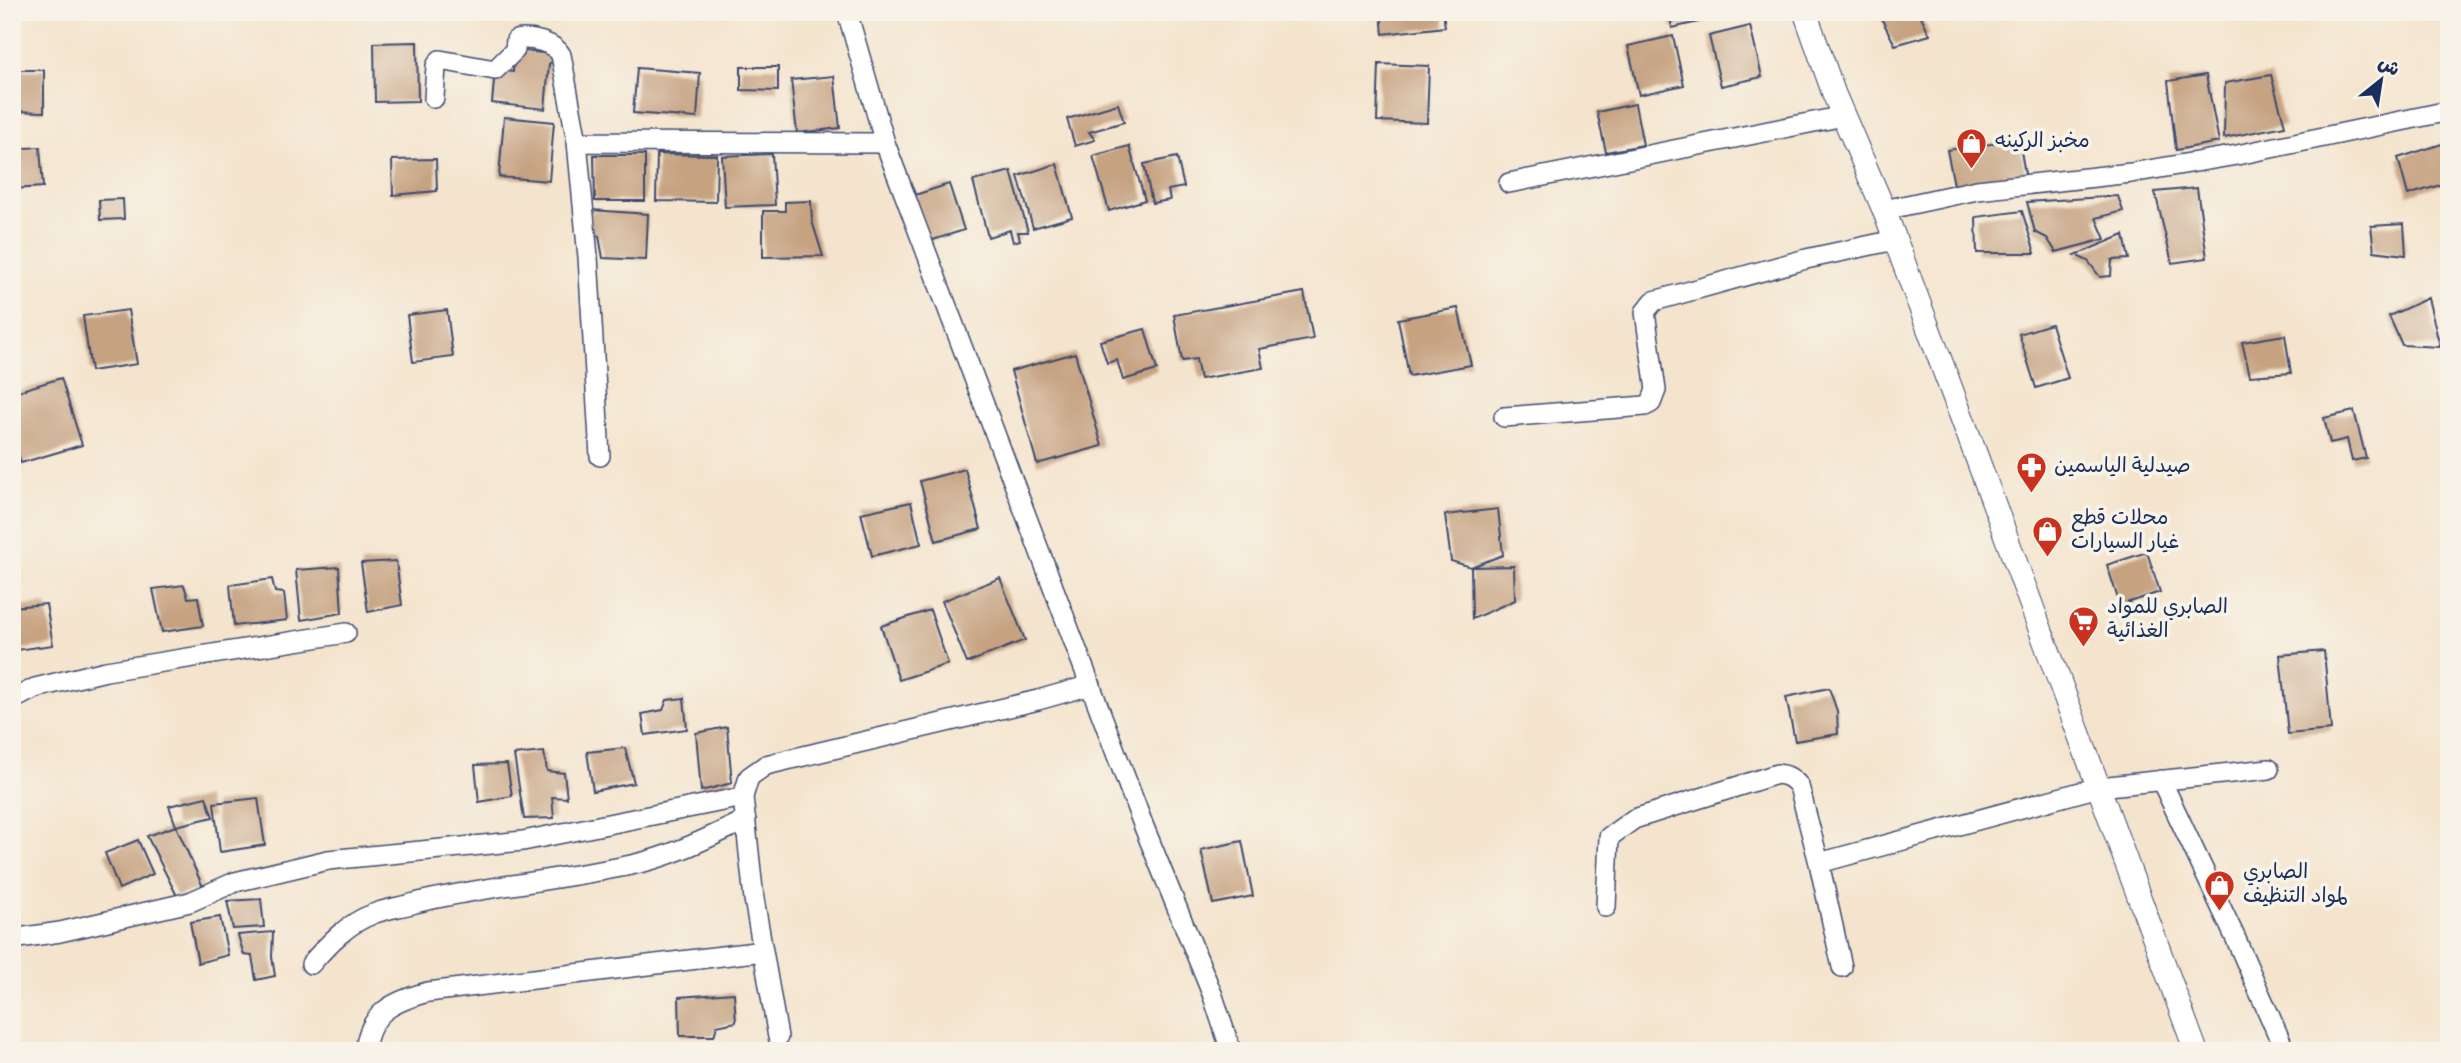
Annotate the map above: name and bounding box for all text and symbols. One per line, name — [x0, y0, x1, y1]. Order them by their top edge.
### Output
north arrow — [2346, 46, 2416, 116]
text: ش — [2373, 53, 2403, 84]
shop icon: مخبز الركينه — [1955, 126, 1989, 170]
place label: مخبز الركينه — [1995, 131, 2090, 156]
pharmacy icon: صيدلية الياسمين — [2014, 451, 2048, 495]
place label: صيدلية الياسمين — [2054, 456, 2191, 481]
place label: محلات قطع غيار السيارات — [2071, 508, 2179, 557]
shop icon: محلات قطع غيار السيارات — [2031, 515, 2065, 559]
place label: الصابري للمواد الغذائية — [2107, 597, 2228, 646]
supermarket icon: الصابري للمواد الغذائية — [2067, 604, 2101, 648]
place label: الصابري لمواد التنظيف — [2243, 862, 2348, 911]
shop icon: الصابري لمواد التنظيف — [2203, 869, 2237, 913]

